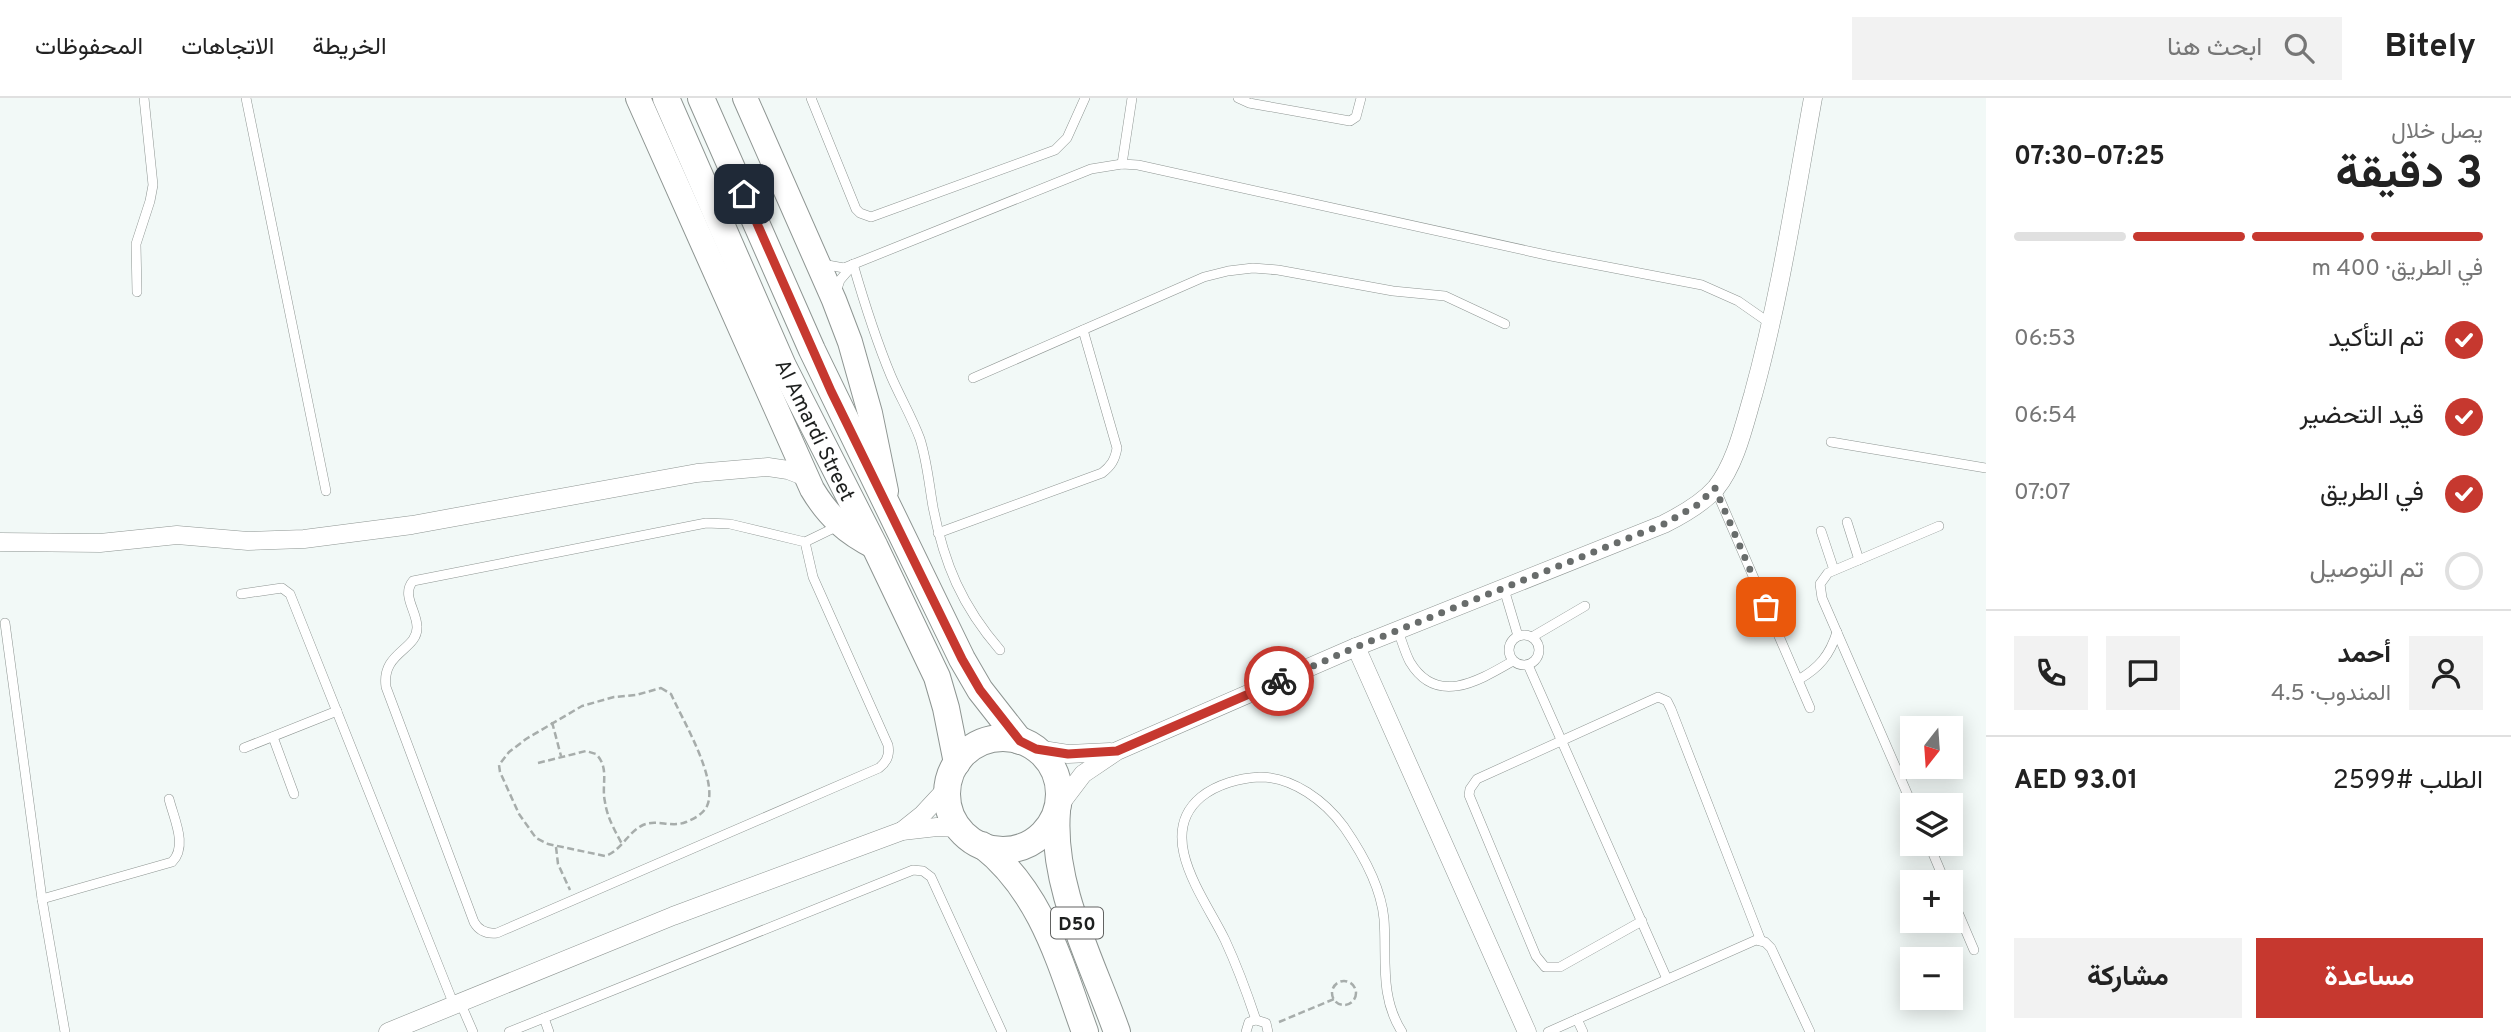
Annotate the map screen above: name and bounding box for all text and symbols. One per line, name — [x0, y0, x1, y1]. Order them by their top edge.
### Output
search box — [1852, 17, 2342, 80]
text: Bitely — [2384, 27, 2476, 69]
icon: search — [2280, 29, 2318, 67]
text: ابحث هنا — [2167, 32, 2262, 65]
text: المحفوظات — [35, 33, 143, 63]
text: الاتجاهات — [181, 33, 274, 63]
text: الخريطة — [312, 33, 387, 63]
text: يصل خلال — [2391, 118, 2483, 147]
text: 07:25–07:30 — [2014, 141, 2165, 174]
text: 3 دقيقة — [2335, 146, 2483, 205]
pin — [714, 164, 774, 224]
icon: home — [725, 175, 763, 213]
text: في الطريق · 400 m — [2312, 255, 2483, 284]
icon: check — [2445, 321, 2483, 359]
text: تم التأكيد — [2328, 323, 2424, 356]
text: 06:53 — [2014, 325, 2076, 354]
street label: Al Amardi Street — [768, 355, 860, 506]
icon: check — [2445, 398, 2483, 436]
text: قيد التحضير — [2299, 400, 2424, 433]
text: 06:54 — [2014, 402, 2077, 431]
icon: check — [2445, 475, 2483, 513]
text: في الطريق — [2320, 477, 2424, 510]
text: 07:07 — [2014, 479, 2070, 508]
text: تم التوصيل — [2310, 554, 2424, 587]
pin — [1736, 577, 1796, 637]
icon: bag — [1747, 588, 1785, 626]
button: phone — [2014, 636, 2088, 710]
button: chat — [2106, 636, 2180, 710]
button: person — [2409, 636, 2483, 710]
text: أحمد — [2338, 639, 2391, 672]
courier — [1244, 646, 1314, 716]
icon: bike — [1260, 662, 1298, 700]
text: المندوب · 4.5 — [2271, 680, 2391, 709]
north arrow — [1900, 716, 1964, 779]
map controls — [1900, 716, 1963, 1010]
text: AED 93.01 — [2014, 765, 2138, 798]
text: الطلب #2599 — [2333, 765, 2483, 798]
button: layers — [1900, 793, 1963, 856]
button: + — [1900, 870, 1963, 933]
road number: D50 — [1051, 908, 1103, 938]
button: مشاركة — [2014, 938, 2242, 1018]
button: مساعدة — [2256, 938, 2483, 1018]
button: − — [1900, 947, 1963, 1010]

